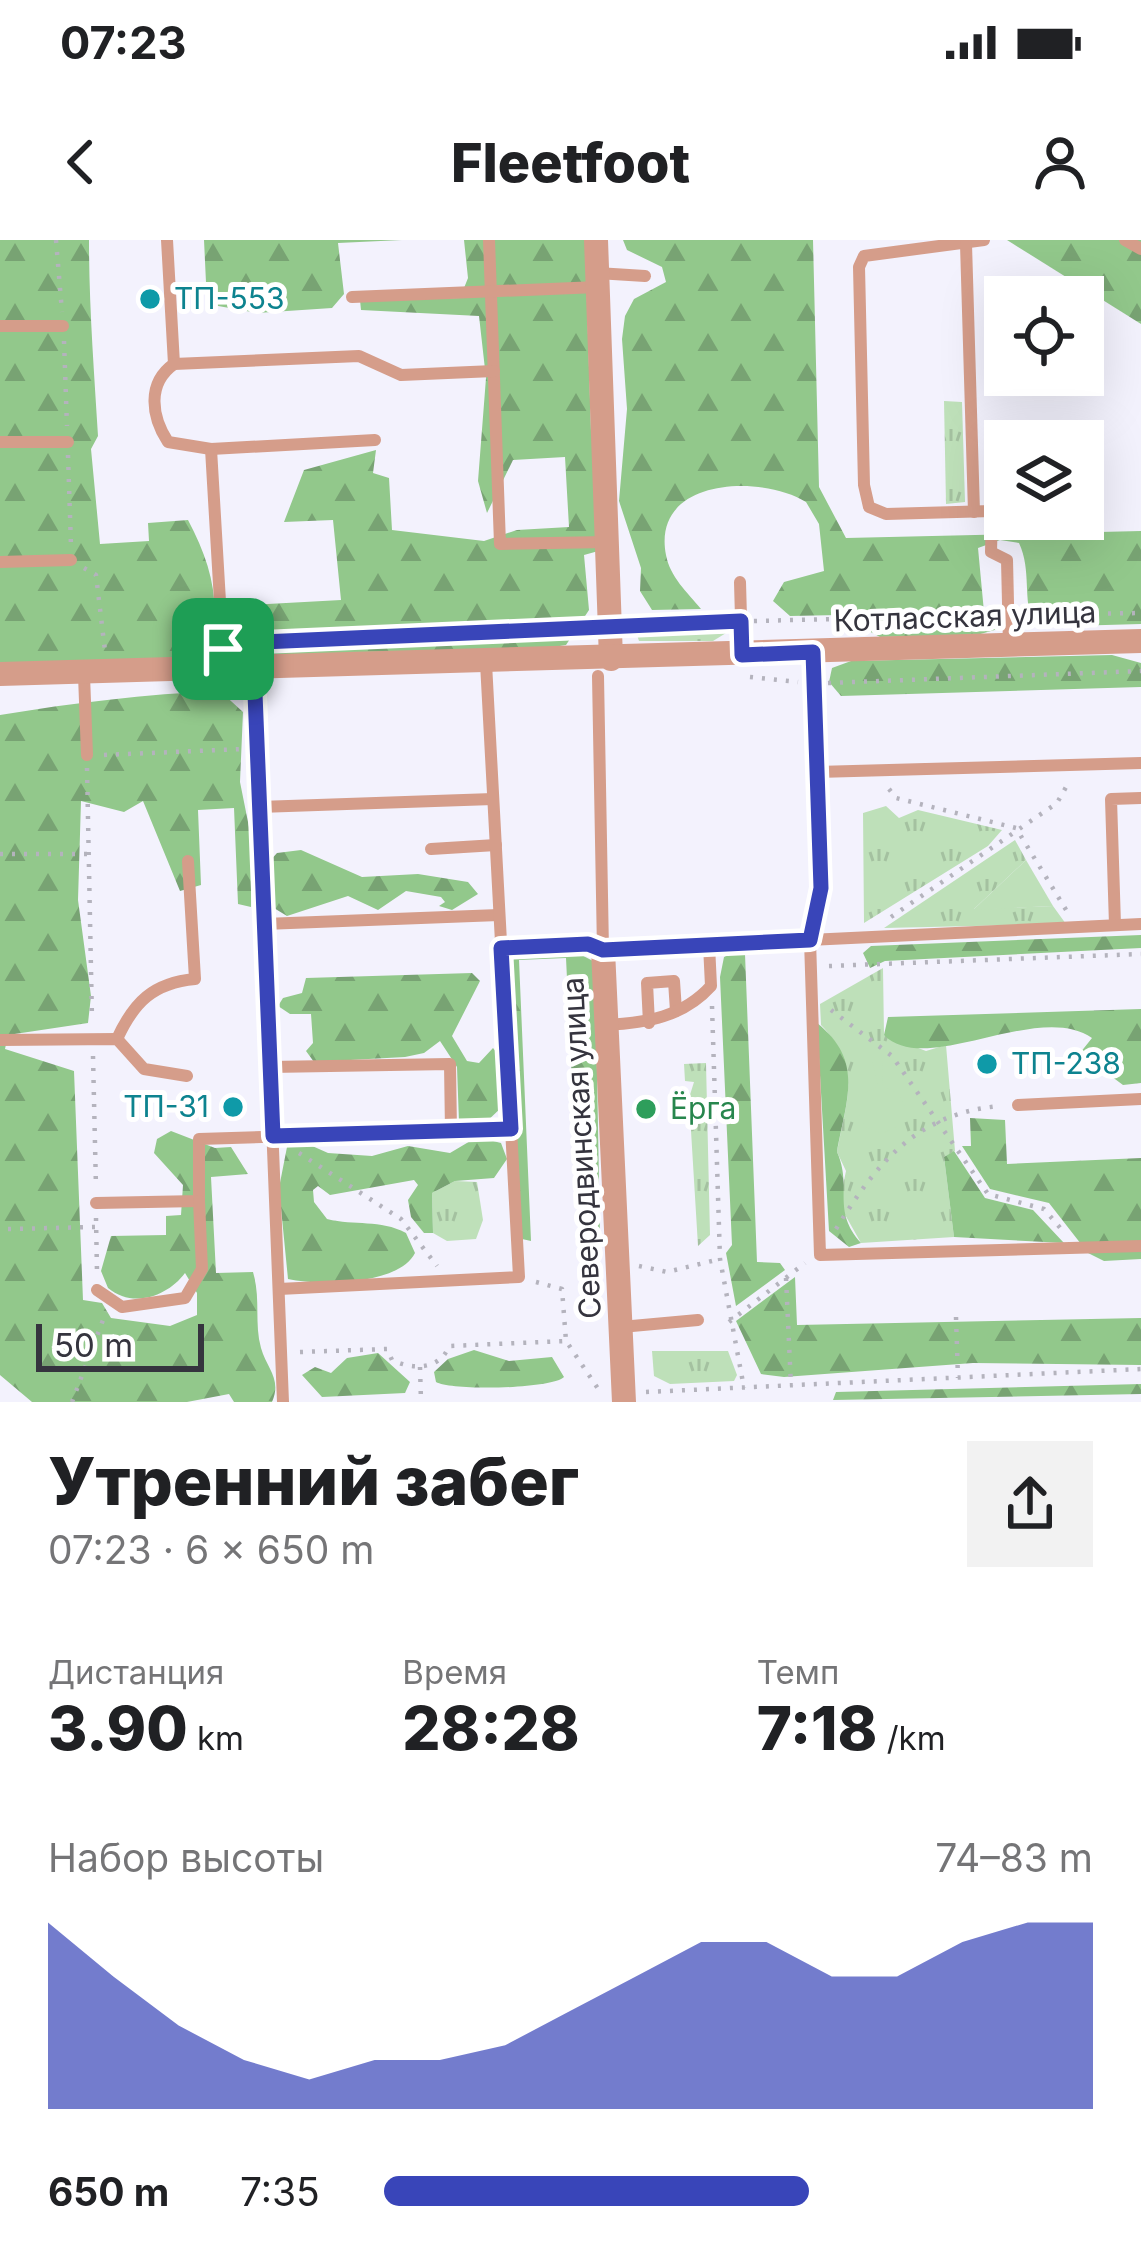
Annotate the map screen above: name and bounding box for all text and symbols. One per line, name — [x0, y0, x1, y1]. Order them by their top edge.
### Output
text: 07:23 — [60, 15, 187, 70]
icon: back — [48, 129, 114, 195]
icon: person — [1027, 129, 1093, 195]
text: Fleetfoot — [451, 130, 690, 195]
map controls — [984, 276, 1104, 540]
button: locate — [984, 276, 1104, 396]
place label: ТП-553 — [174, 280, 284, 316]
marker: ТП-553 — [137, 286, 163, 312]
button: layers — [984, 420, 1104, 540]
street label: Котласская улица — [833, 593, 1097, 639]
pin — [172, 598, 274, 700]
icon: arrive — [190, 616, 256, 682]
street label: Северодвинская улица — [554, 976, 608, 1320]
place label: ТП-238 — [1011, 1045, 1121, 1081]
marker: ТП-238 — [974, 1051, 1000, 1077]
place label: ТП-31 — [123, 1088, 209, 1124]
place label: Ёрга — [670, 1090, 736, 1126]
marker: ТП-31 — [220, 1094, 246, 1120]
marker: Ёрга — [633, 1096, 659, 1122]
scale bar — [36, 1318, 204, 1371]
text: 50 m — [54, 1325, 133, 1365]
text: Утренний забег — [48, 1441, 579, 1521]
button: share — [967, 1441, 1093, 1567]
text: 07:23 · 6 × 650 m — [48, 1526, 374, 1573]
text: Дистанция — [48, 1652, 224, 1692]
text: Время — [402, 1652, 507, 1692]
text: Темп — [757, 1652, 839, 1692]
text: 3.90 — [48, 1692, 188, 1764]
text: 28:28 — [402, 1692, 580, 1764]
text: 7:18 — [757, 1692, 877, 1764]
text: km — [188, 1718, 244, 1758]
text: /km — [877, 1718, 946, 1758]
text: Набор высоты — [48, 1834, 324, 1881]
text: 74–83 m — [935, 1834, 1093, 1881]
text: 650 m — [48, 2168, 169, 2215]
text: 7:35 — [240, 2168, 320, 2215]

